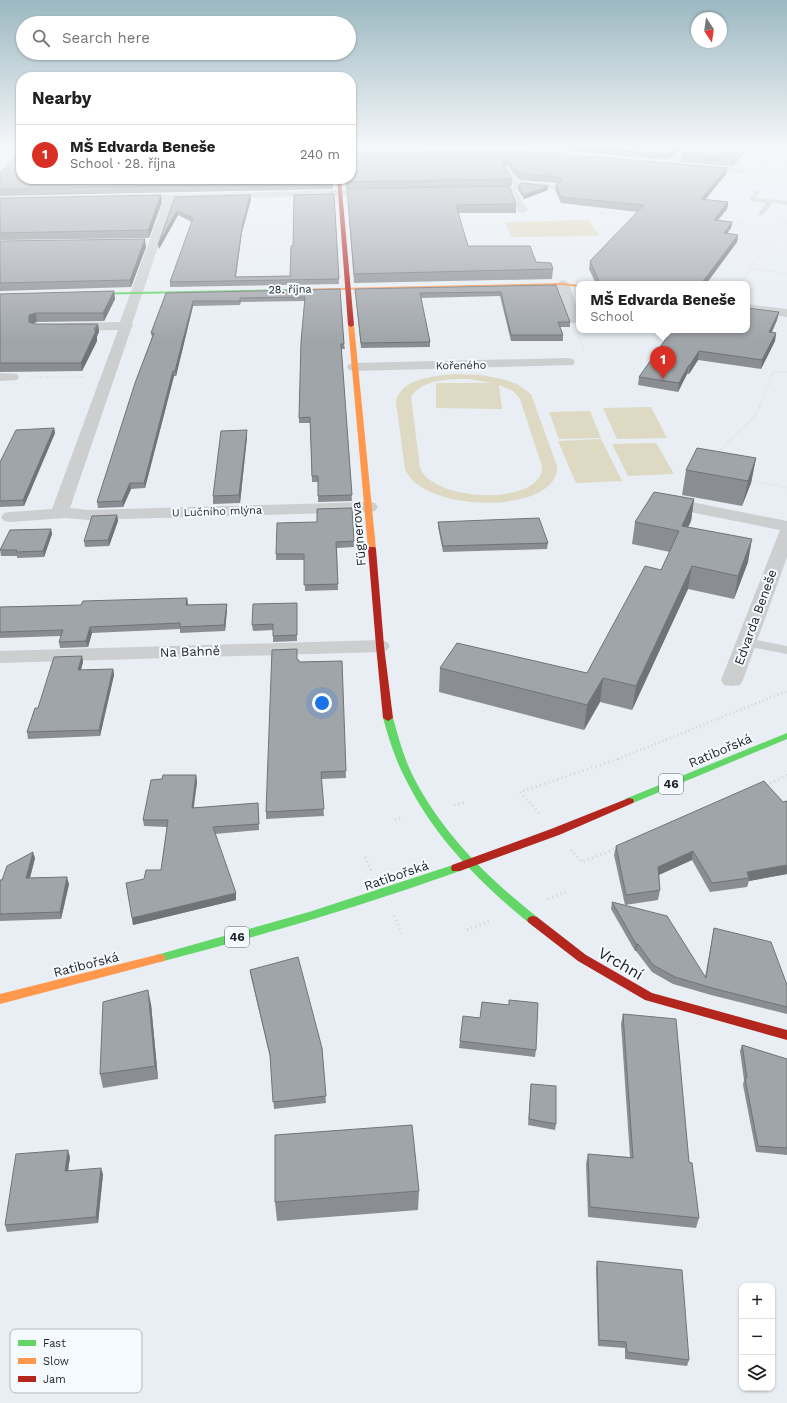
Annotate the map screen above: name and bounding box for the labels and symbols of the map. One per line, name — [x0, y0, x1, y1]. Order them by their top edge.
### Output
north arrow — [691, 12, 727, 48]
street label: 28. října — [268, 283, 312, 296]
pin: 1 — [650, 346, 676, 379]
street label: Kořeného — [436, 359, 486, 372]
street label: Fügnerova — [348, 500, 369, 567]
street label: U Lučního mlýna — [172, 503, 262, 520]
street label: Edvarda Beneše — [731, 567, 780, 667]
street label: Na Bahně — [160, 643, 220, 660]
your location — [312, 693, 332, 713]
street label: Ratibořská — [686, 730, 755, 770]
road number: 46 — [659, 774, 683, 794]
street label: Ratibořská — [362, 857, 431, 893]
road number: 46 — [225, 927, 249, 947]
street label: Vrchní — [595, 943, 647, 984]
street label: Ratibořská — [52, 949, 121, 980]
legend — [10, 1329, 142, 1393]
text: Fast — [43, 1337, 66, 1350]
text: Slow — [43, 1355, 69, 1368]
text: Jam — [43, 1373, 66, 1386]

